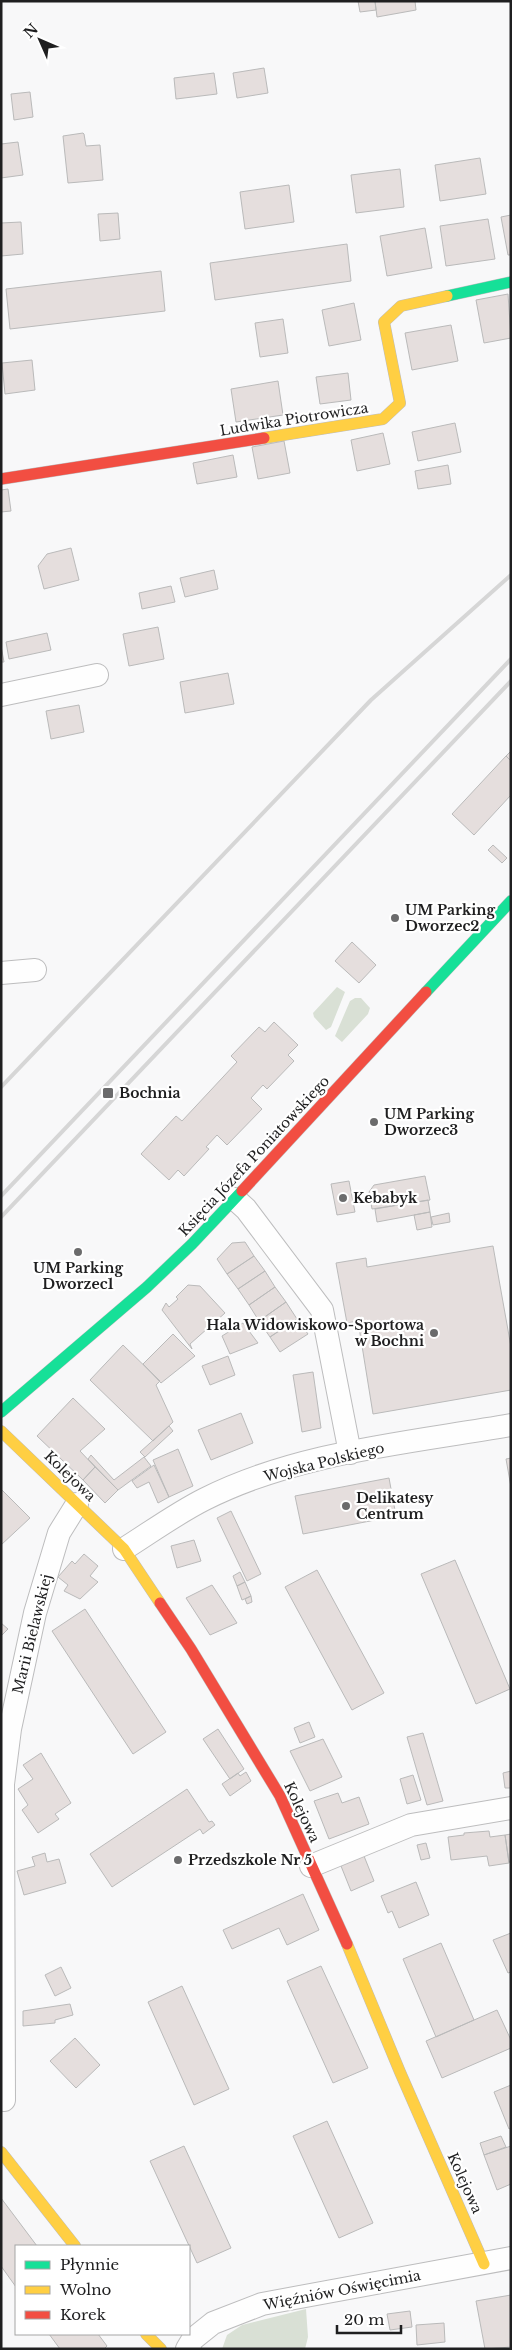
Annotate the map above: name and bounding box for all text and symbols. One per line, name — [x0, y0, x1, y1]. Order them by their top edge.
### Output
north arrow — [15, 15, 65, 65]
text: N — [20, 20, 42, 42]
street label: Ludwika Piotrowicza — [219, 398, 370, 440]
place label: UM Parking Dworzec2 — [405, 901, 496, 935]
marker: UM Parking Dworzec2 — [389, 912, 401, 924]
street label: Księcia Józefa Poniatowskiego — [175, 1072, 333, 1240]
place label: Bochnia — [119, 1084, 181, 1102]
marker: Bochnia — [101, 1086, 115, 1100]
place label: UM Parking Dworzec3 — [384, 1105, 475, 1139]
marker: UM Parking Dworzec3 — [368, 1116, 380, 1128]
place label: Kebabyk — [353, 1189, 418, 1207]
marker: Kebabyk — [337, 1192, 349, 1204]
marker: UM Parking Dworzec1 — [72, 1246, 84, 1258]
place label: UM Parking Dworzec1 — [33, 1259, 123, 1293]
place label: Hala Widowiskowo-Sportowa w Bochni — [206, 1316, 424, 1350]
marker: Hala Widowiskowo-Sportowa w Bochni — [428, 1327, 440, 1339]
street label: Wojska Polskiego — [261, 1438, 386, 1486]
street label: Kolejowa — [40, 1447, 100, 1505]
place label: Delikatesy Centrum — [356, 1489, 434, 1523]
marker: Delikatesy Centrum — [340, 1500, 352, 1512]
street label: Marii Bielawskiej — [8, 1572, 56, 1696]
street label: Kolejowa — [280, 1779, 324, 1845]
place label: Przedszkole Nr 5 — [188, 1851, 312, 1869]
marker: Przedszkole Nr 5 — [172, 1854, 184, 1866]
street label: Kolejowa — [444, 2150, 487, 2217]
legend — [15, 2245, 190, 2335]
text: Płynnie — [60, 2255, 119, 2274]
street label: Więźniów Oświęcimia — [261, 2266, 422, 2314]
text: Wolno — [59, 2280, 111, 2299]
scale bar — [337, 2302, 401, 2334]
text: Korek — [60, 2305, 107, 2324]
text: 20 m — [344, 2310, 384, 2329]

